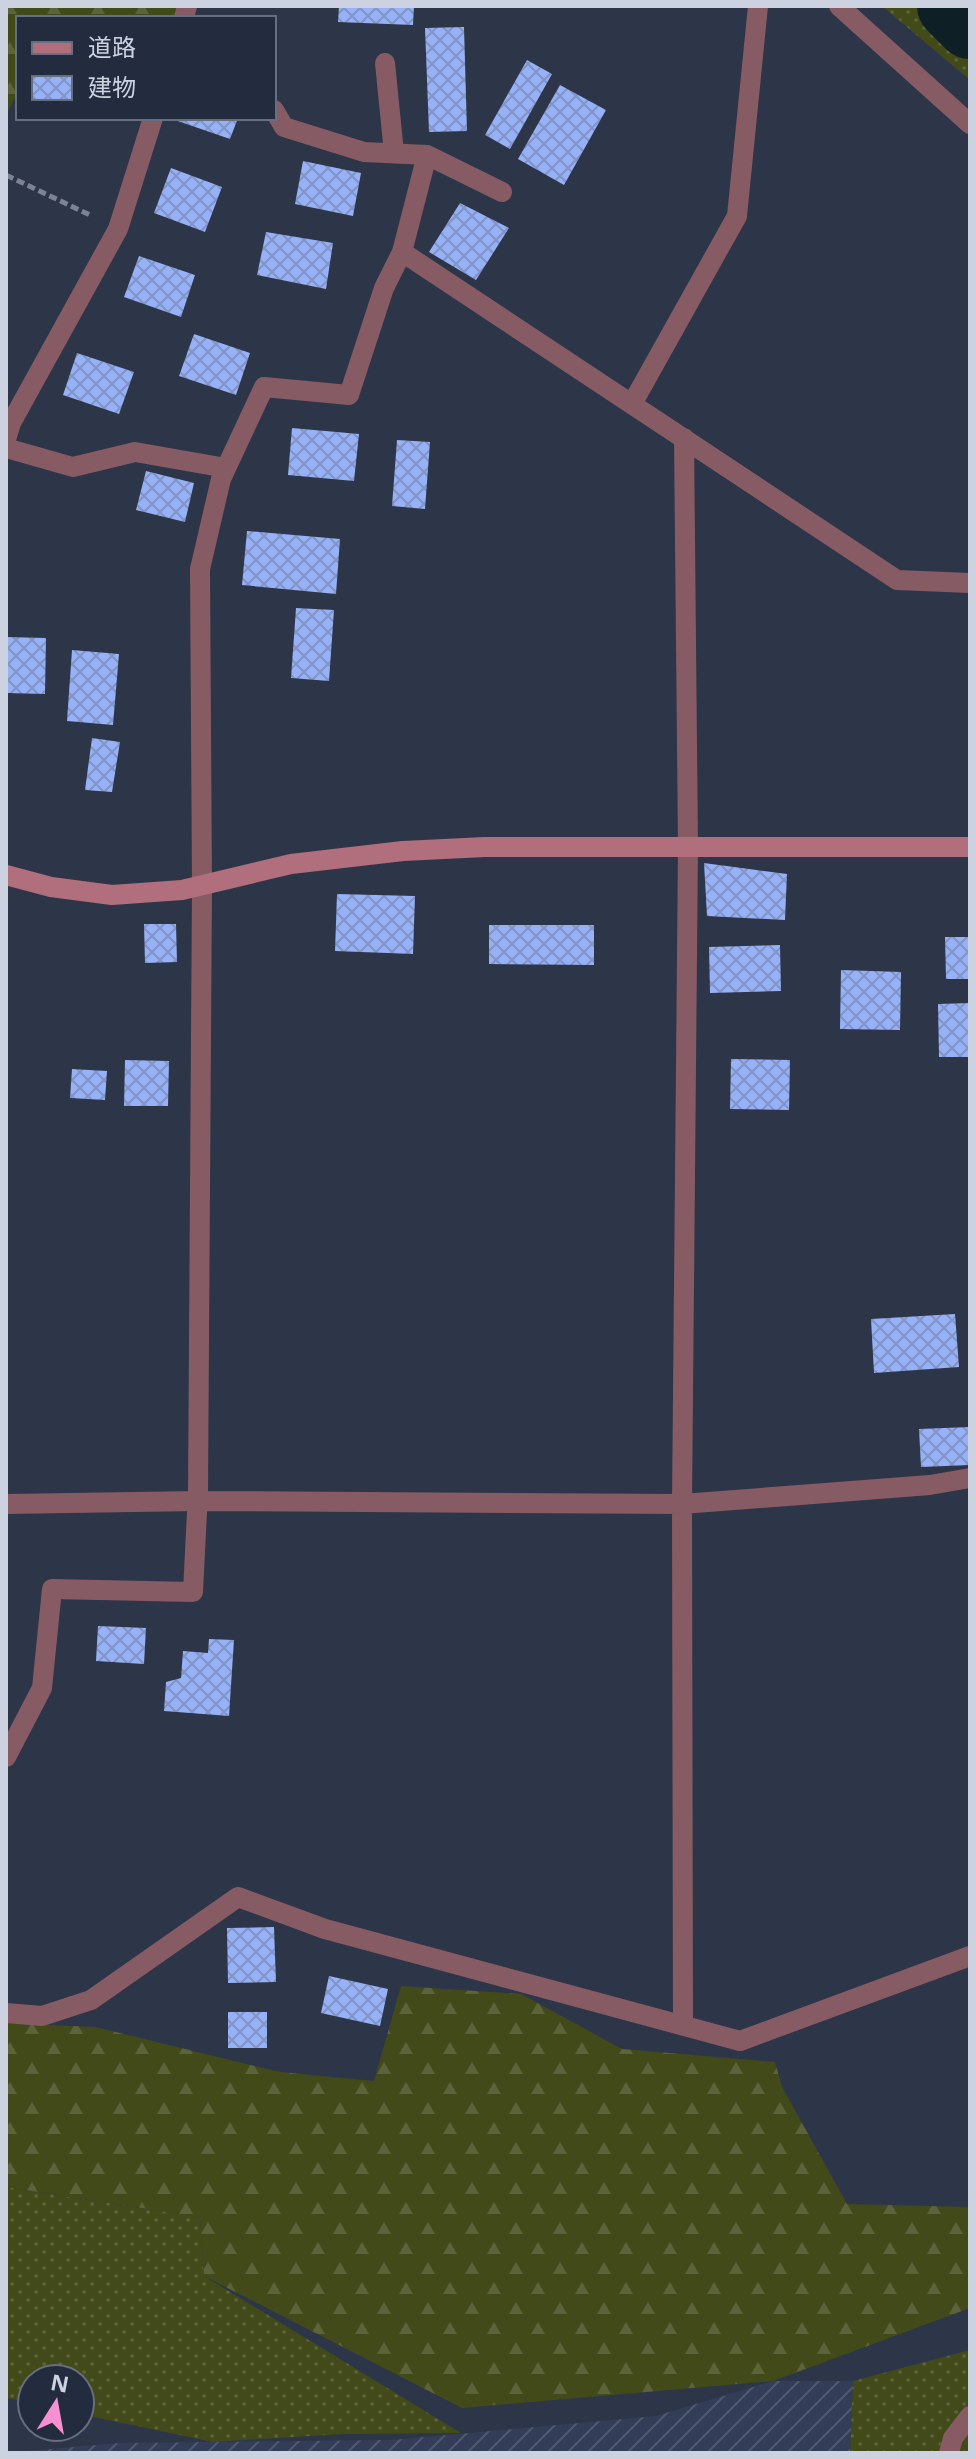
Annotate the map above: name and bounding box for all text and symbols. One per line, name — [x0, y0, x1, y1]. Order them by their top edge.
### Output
legend — [16, 16, 276, 120]
text: 道路 — [88, 30, 136, 63]
text: 建物 — [88, 70, 136, 103]
north arrow — [16, 2363, 96, 2443]
text: N — [48, 2366, 72, 2399]

